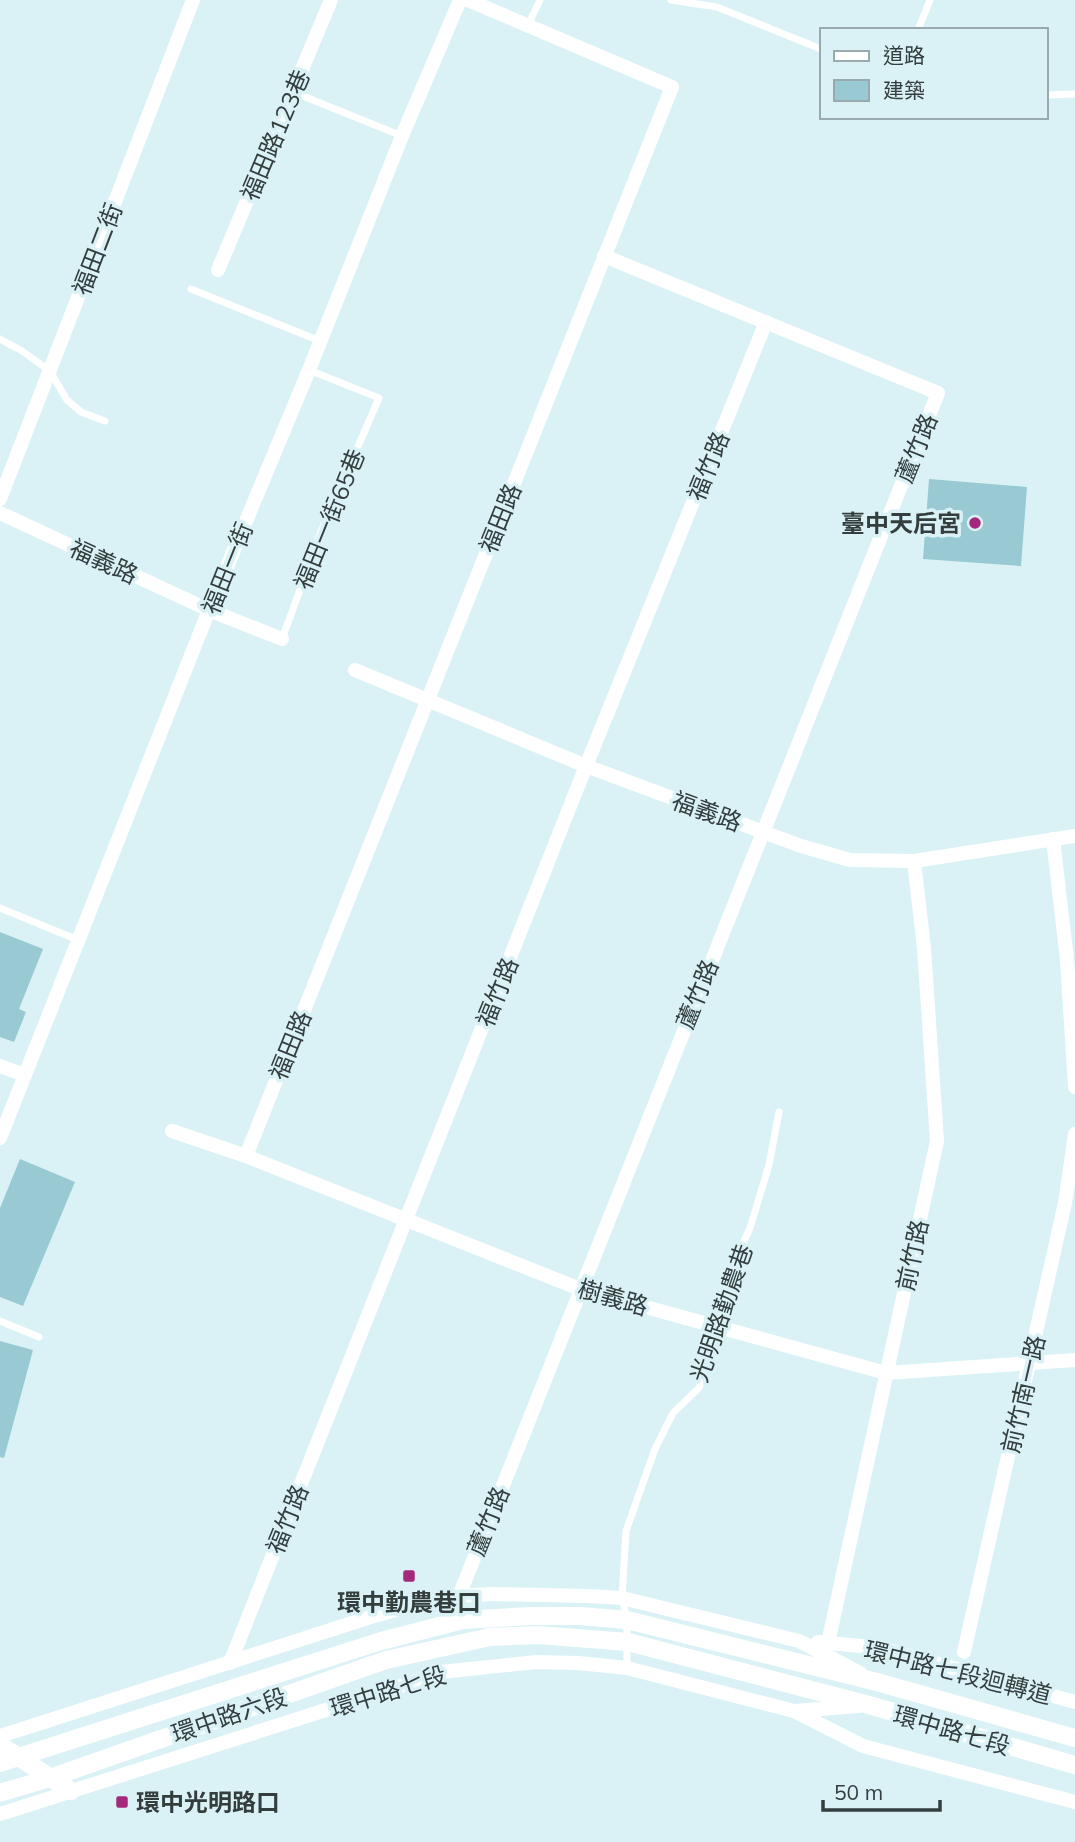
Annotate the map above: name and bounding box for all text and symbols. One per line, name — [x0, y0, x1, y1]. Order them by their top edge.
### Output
legend — [820, 28, 1047, 119]
text: 道路 — [883, 42, 925, 68]
street label: 福田路123巷 — [234, 65, 316, 205]
text: 建築 — [883, 77, 925, 103]
street label: 福田二街 — [66, 199, 128, 299]
street label: 蘆竹路 — [889, 409, 943, 487]
street label: 福竹路 — [681, 427, 735, 505]
street label: 福田一街65巷 — [287, 444, 371, 594]
street label: 福田路 — [473, 479, 527, 557]
place label: 臺中天后宮 — [841, 508, 961, 538]
marker: 臺中天后宮 — [967, 515, 983, 531]
street label: 福田一街 — [195, 518, 259, 618]
street label: 福義路 — [65, 532, 143, 590]
street label: 福義路 — [668, 785, 746, 837]
street label: 福竹路 — [470, 953, 524, 1031]
street label: 蘆竹路 — [670, 955, 724, 1033]
street label: 福田路 — [263, 1006, 317, 1084]
street label: 前竹路 — [890, 1217, 934, 1293]
street label: 光明路勤農巷 — [683, 1240, 759, 1386]
street label: 樹義路 — [574, 1273, 652, 1321]
street label: 前竹南一路 — [995, 1332, 1051, 1456]
street label: 福竹路 — [260, 1480, 314, 1558]
street label: 蘆竹路 — [461, 1482, 515, 1560]
marker: 環中勤農巷口 — [401, 1568, 417, 1584]
place label: 環中勤農巷口 — [337, 1587, 481, 1617]
street label: 環中路七段迴轉道 — [861, 1634, 1055, 1710]
street label: 環中路七段 — [326, 1659, 450, 1723]
street label: 環中路六段 — [167, 1681, 291, 1749]
street label: 環中路七段 — [890, 1699, 1014, 1761]
scale bar — [823, 1769, 940, 1813]
text: 50 m — [834, 1779, 883, 1805]
place label: 環中光明路口 — [136, 1787, 280, 1817]
marker: 環中光明路口 — [114, 1794, 130, 1810]

